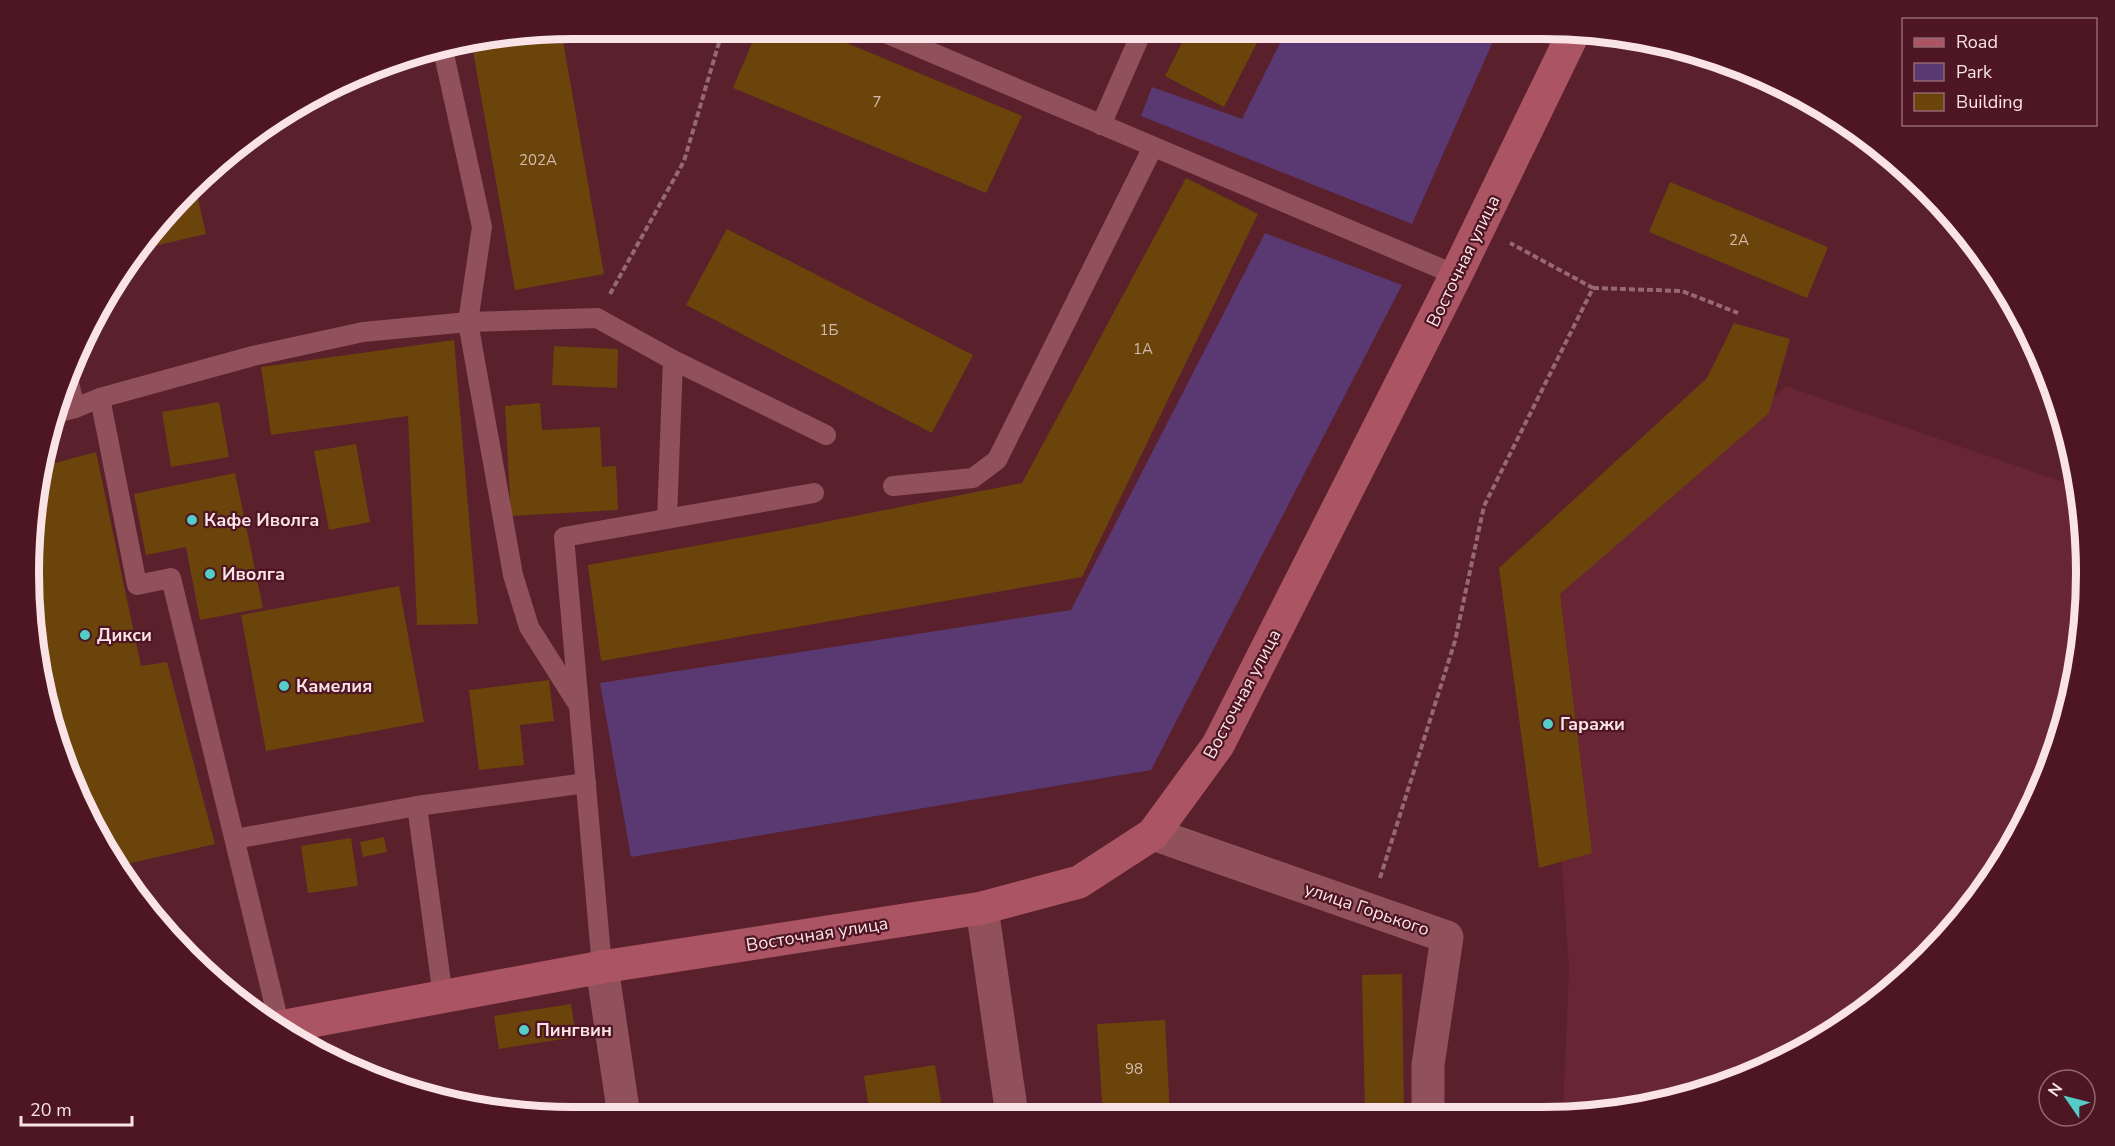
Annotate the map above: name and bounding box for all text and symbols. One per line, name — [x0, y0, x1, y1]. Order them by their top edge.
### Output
legend — [1902, 18, 2097, 126]
text: Road — [1956, 30, 1998, 54]
text: Park — [1956, 60, 1993, 84]
text: Building — [1956, 90, 2023, 114]
house number: 7 — [872, 92, 882, 112]
house number: 202А — [519, 150, 557, 170]
street label: Восточная улица — [1421, 191, 1505, 331]
house number: 2А — [1729, 230, 1749, 250]
house number: 1Б — [820, 320, 839, 340]
house number: 1А — [1133, 339, 1153, 359]
place label: Кафе Иволга — [204, 508, 319, 532]
marker: Кафе Иволга — [185, 513, 199, 527]
place label: Иволга — [222, 562, 285, 586]
marker: Иволга — [203, 567, 217, 581]
place label: Дикси — [97, 623, 152, 647]
street label: Восточная улица — [1198, 625, 1286, 763]
marker: Дикси — [78, 628, 92, 642]
place label: Камелия — [296, 674, 372, 698]
marker: Камелия — [277, 679, 291, 693]
place label: Гаражи — [1560, 712, 1625, 736]
marker: Гаражи — [1541, 717, 1555, 731]
street label: улица Горького — [1301, 876, 1433, 942]
street label: Восточная улица — [744, 911, 890, 957]
place label: Пингвин — [536, 1018, 612, 1042]
marker: Пингвин — [517, 1023, 531, 1037]
house number: 98 — [1125, 1059, 1143, 1079]
north arrow — [2037, 1068, 2097, 1128]
text: N — [2043, 1079, 2068, 1101]
scale bar — [21, 1089, 132, 1127]
text: 20 m — [30, 1098, 72, 1122]

